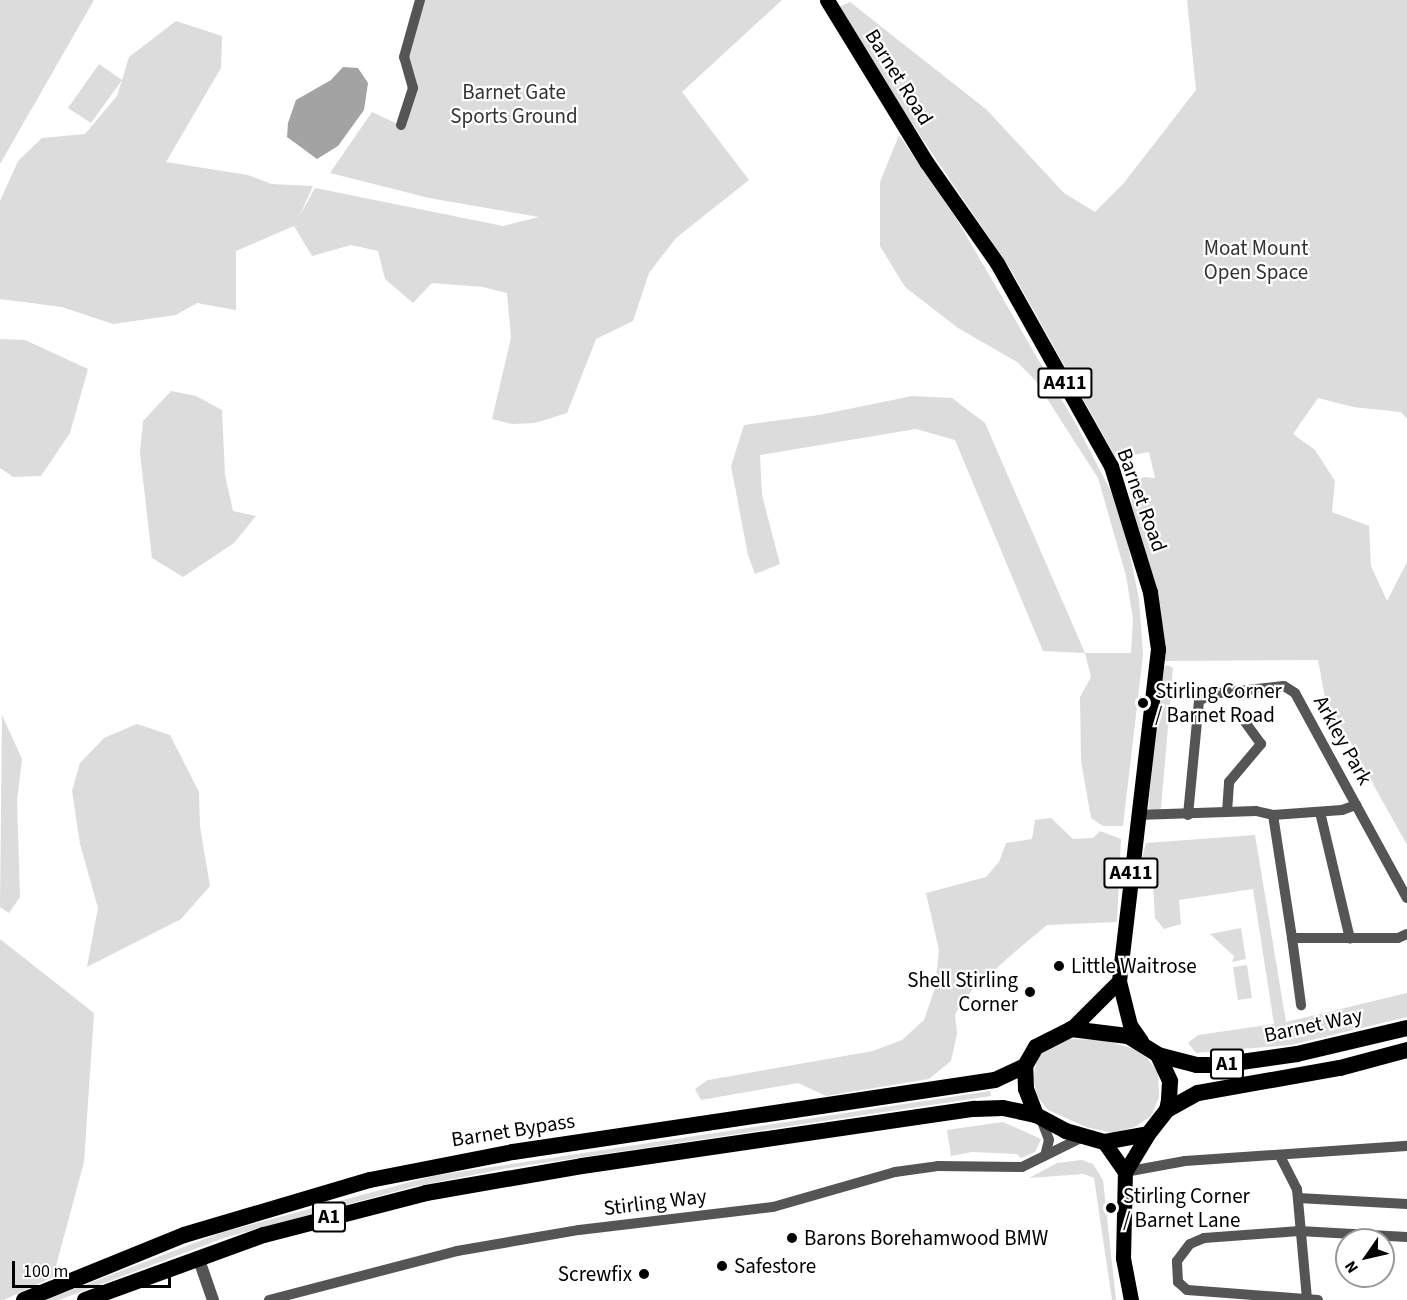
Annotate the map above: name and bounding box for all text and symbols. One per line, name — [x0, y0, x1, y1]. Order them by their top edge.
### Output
street label: Barnet Road — [860, 24, 938, 130]
park label: Barnet Gate Sports Ground — [450, 79, 578, 129]
park label: Moat Mount Open Space — [1204, 235, 1308, 285]
road number: A411 — [1036, 366, 1094, 400]
street label: Barnet Road — [1112, 445, 1172, 555]
place label: Stirling Corner / Barnet Road — [1155, 678, 1282, 728]
street label: Arkley Park — [1308, 691, 1378, 789]
marker: Stirling Corner / Barnet Road — [1136, 696, 1150, 710]
road number: A411 — [1102, 856, 1160, 890]
place label: Little Waitrose — [1071, 953, 1197, 979]
marker: Little Waitrose — [1052, 959, 1066, 973]
place label: Shell Stirling Corner — [907, 967, 1018, 1017]
marker: Shell Stirling Corner — [1023, 985, 1037, 999]
street label: Barnet Way — [1262, 1002, 1364, 1048]
road number: A1 — [1209, 1047, 1245, 1081]
street label: Barnet Bypass — [449, 1108, 577, 1152]
street label: Stirling Way — [602, 1183, 708, 1221]
place label: Stirling Corner / Barnet Lane — [1123, 1183, 1250, 1233]
road number: A1 — [311, 1200, 347, 1234]
marker: Stirling Corner / Barnet Lane — [1104, 1201, 1118, 1215]
place label: Barons Borehamwood BMW — [804, 1225, 1048, 1251]
north arrow — [1335, 1228, 1395, 1288]
marker: Barons Borehamwood BMW — [785, 1231, 799, 1245]
scale bar — [15, 1249, 174, 1287]
place label: Safestore — [734, 1253, 816, 1279]
text: N — [1340, 1256, 1364, 1278]
text: 100 m — [23, 1259, 68, 1284]
marker: Safestore — [715, 1259, 729, 1273]
place label: Screwfix — [558, 1261, 632, 1287]
marker: Screwfix — [637, 1267, 651, 1281]

